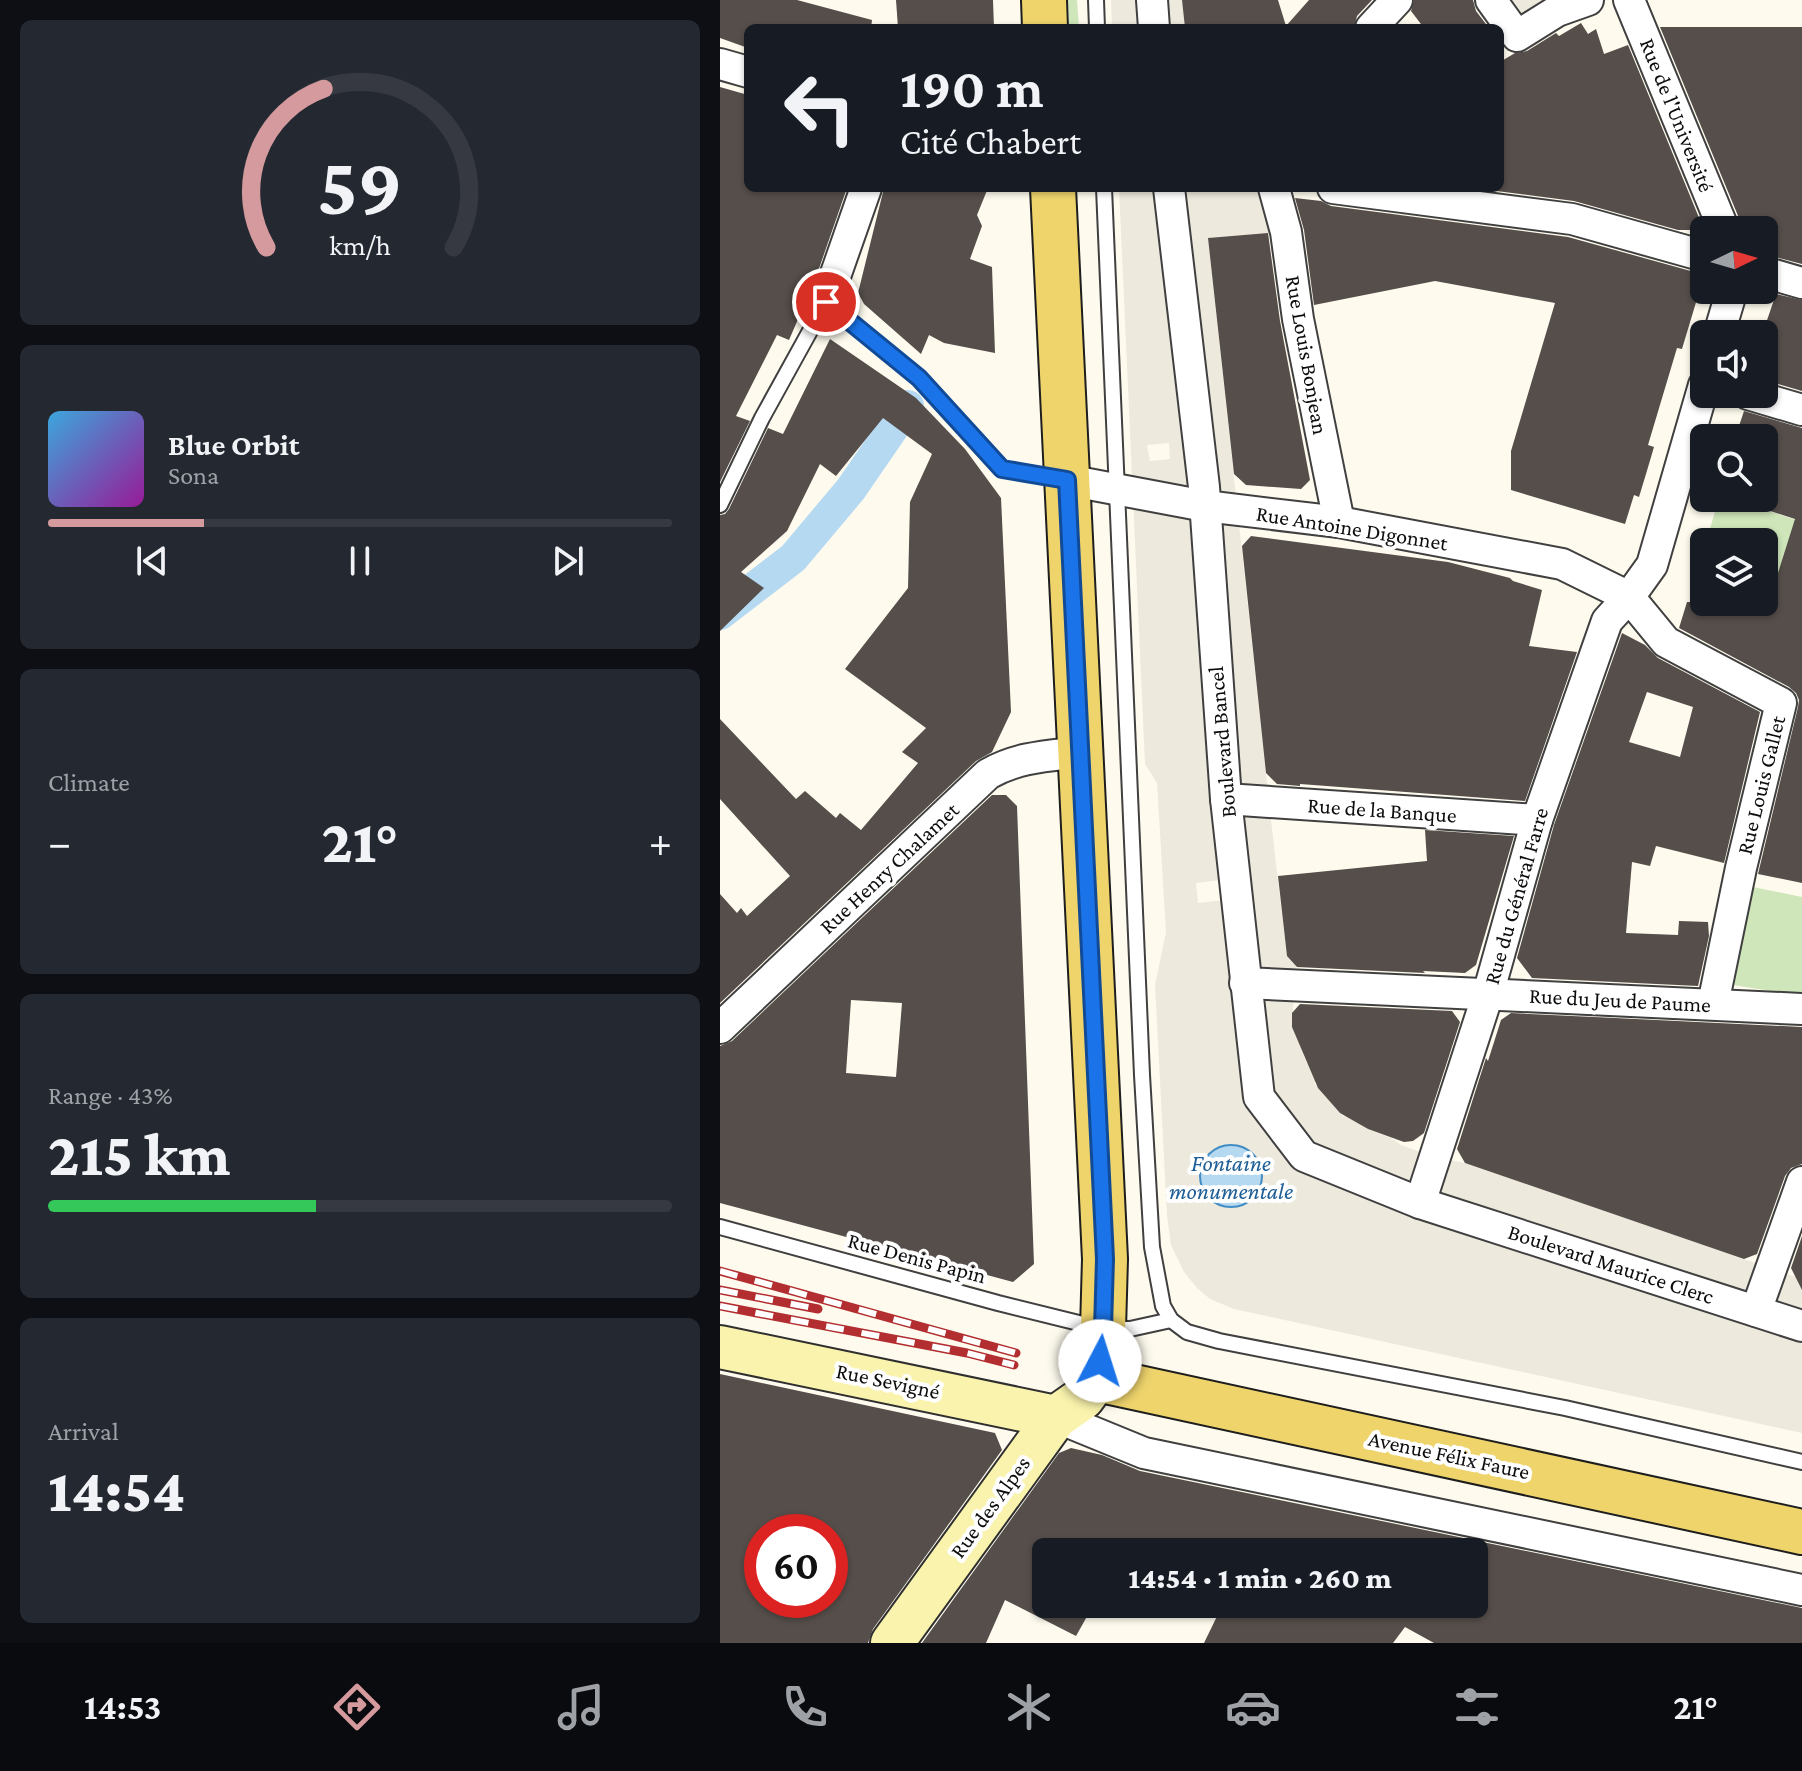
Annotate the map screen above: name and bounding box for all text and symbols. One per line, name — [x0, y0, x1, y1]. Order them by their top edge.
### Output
street label: Rue de l'Université — [1635, 34, 1719, 196]
icon: left — [768, 56, 872, 160]
text: 190 m — [900, 57, 1044, 119]
text: Cité Chabert — [900, 122, 1081, 162]
text: 59 — [317, 139, 403, 232]
north arrow — [1690, 216, 1778, 304]
map controls — [1690, 216, 1778, 616]
text: km/h — [329, 229, 391, 261]
pin — [792, 268, 860, 336]
street label: Rue Louis Bonjean — [1281, 273, 1333, 437]
icon: arrive — [804, 280, 848, 324]
button: sound — [1690, 320, 1778, 408]
button: search — [1690, 424, 1778, 512]
text: Blue Orbit — [168, 428, 299, 461]
text: Sona — [168, 461, 219, 490]
street label: Rue Antoine Digonnet — [1254, 501, 1450, 556]
button: layers — [1690, 528, 1778, 616]
icon: previous — [130, 539, 174, 583]
icon: pause — [338, 539, 382, 583]
icon: next — [546, 539, 590, 583]
street label: Boulevard Bancel — [1203, 665, 1241, 819]
street label: Rue Louis Gallet — [1732, 712, 1790, 857]
text: Climate — [48, 768, 130, 797]
street label: Rue de la Banque — [1307, 792, 1457, 828]
street label: Rue Henry Chalamet — [814, 797, 964, 939]
street label: Rue du Général Farre — [1479, 805, 1553, 987]
text: 21° — [321, 808, 399, 875]
text: − — [48, 818, 71, 866]
text: + — [649, 818, 672, 866]
street label: Rue du Jeu de Paume — [1528, 983, 1712, 1017]
text: Range · 43% — [48, 1081, 173, 1110]
text: 215 km — [48, 1121, 230, 1188]
water label: Fontaine monumentale — [1169, 1149, 1293, 1204]
street label: Boulevard Maurice Clerc — [1505, 1219, 1717, 1309]
street label: Rue Denis Papin — [845, 1228, 989, 1289]
position arrow — [1058, 1319, 1142, 1403]
street label: Rue Sevigné — [834, 1358, 942, 1404]
text: Arrival — [48, 1417, 119, 1446]
street label: Avenue Félix Faure — [1366, 1426, 1532, 1484]
street label: Rue des Alpes — [945, 1451, 1035, 1563]
text: 14:54 — [48, 1457, 185, 1524]
speed limit sign: 60 — [744, 1514, 848, 1618]
text: 14:54 · 1 min · 260 m — [1128, 1561, 1392, 1594]
icon: directions — [329, 1679, 385, 1735]
icon: music — [553, 1679, 609, 1735]
icon: phone — [777, 1679, 833, 1735]
icon: climate — [1001, 1679, 1057, 1735]
icon: car — [1225, 1679, 1281, 1735]
icon: filters — [1449, 1679, 1505, 1735]
text: 14:53 — [84, 1687, 161, 1727]
text: 21° — [1673, 1687, 1718, 1727]

